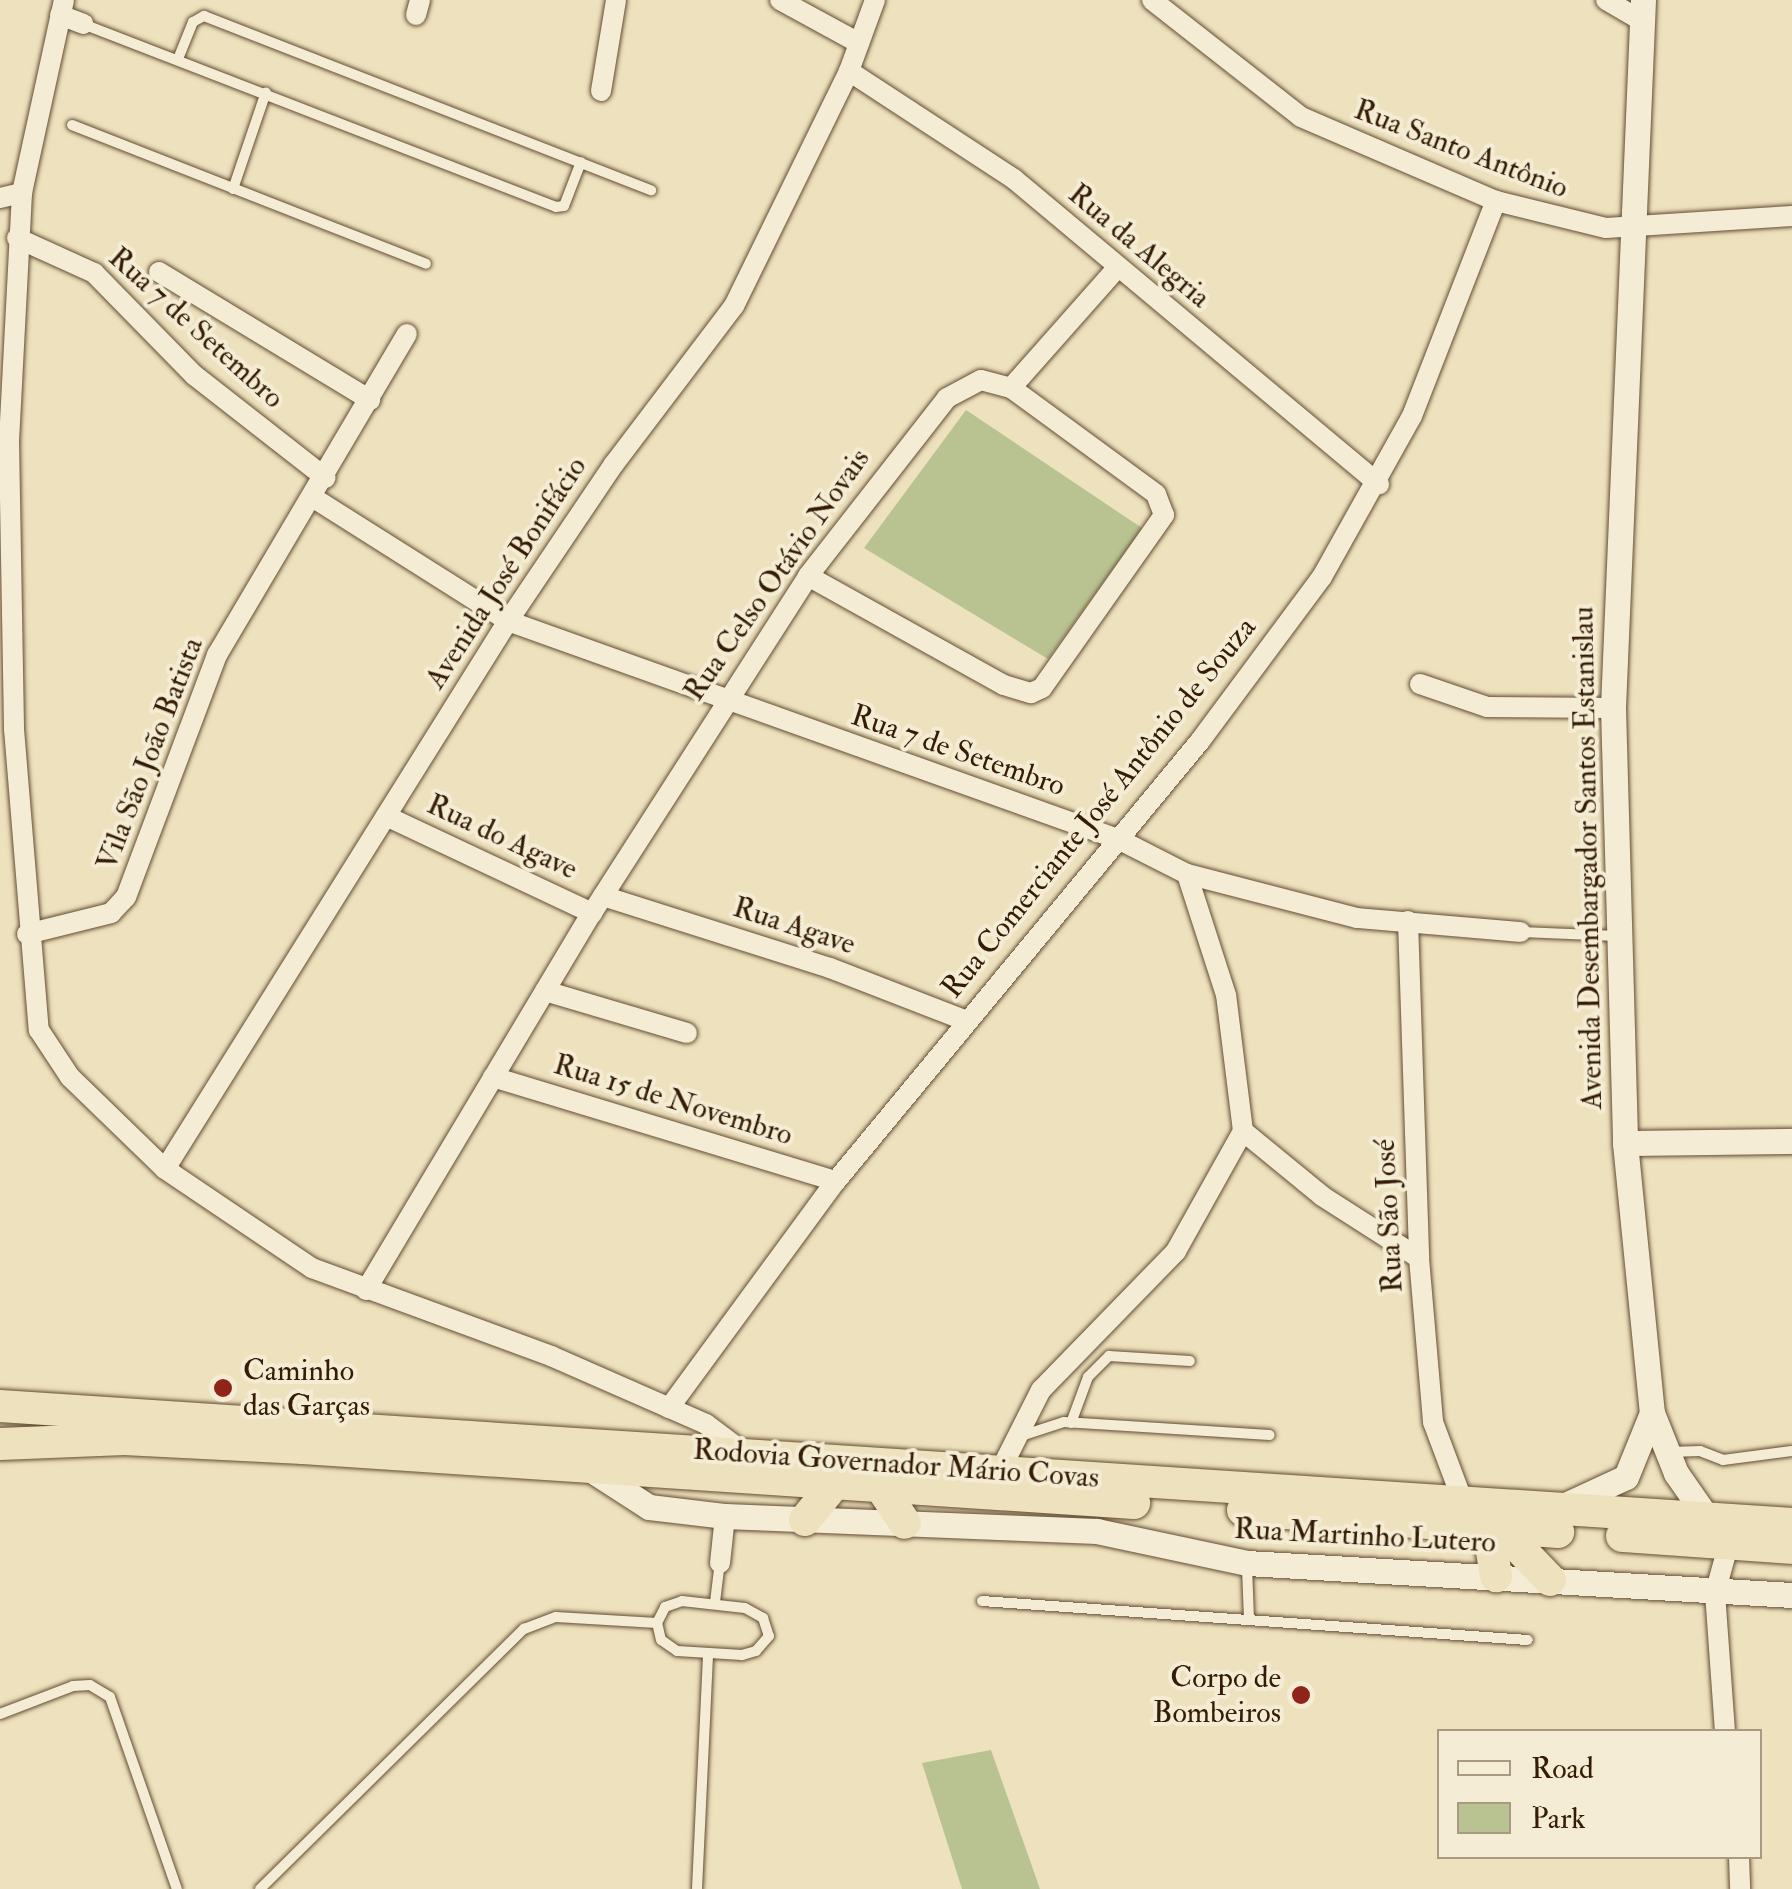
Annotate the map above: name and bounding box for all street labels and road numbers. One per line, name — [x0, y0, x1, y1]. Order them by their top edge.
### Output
street label: Rua Santo Antônio — [1349, 92, 1573, 206]
street label: Rua da Alegria — [1061, 176, 1217, 316]
street label: Rua 7 de Setembro — [101, 240, 291, 416]
street label: Rua Celso Otávio Novais — [676, 442, 878, 708]
street label: Avenida José Bonifácio — [418, 450, 594, 696]
street label: Avenida Desembargador Santos Estanislau — [1566, 606, 1610, 1110]
street label: Rua Comerciante José Antônio de Souza — [934, 610, 1264, 1006]
street label: Vila São João Batista — [89, 633, 211, 875]
street label: Rua 7 de Setembro — [846, 698, 1070, 804]
street label: Rua do Agave — [421, 787, 583, 887]
street label: Rua Agave — [728, 889, 860, 963]
street label: Rua 15 de Novembro — [549, 1047, 797, 1153]
street label: Rua São José — [1367, 1138, 1411, 1294]
street label: Rodovia Governador Mário Covas — [692, 1432, 1100, 1496]
street label: Rua Martinho Lutero — [1233, 1511, 1497, 1561]

